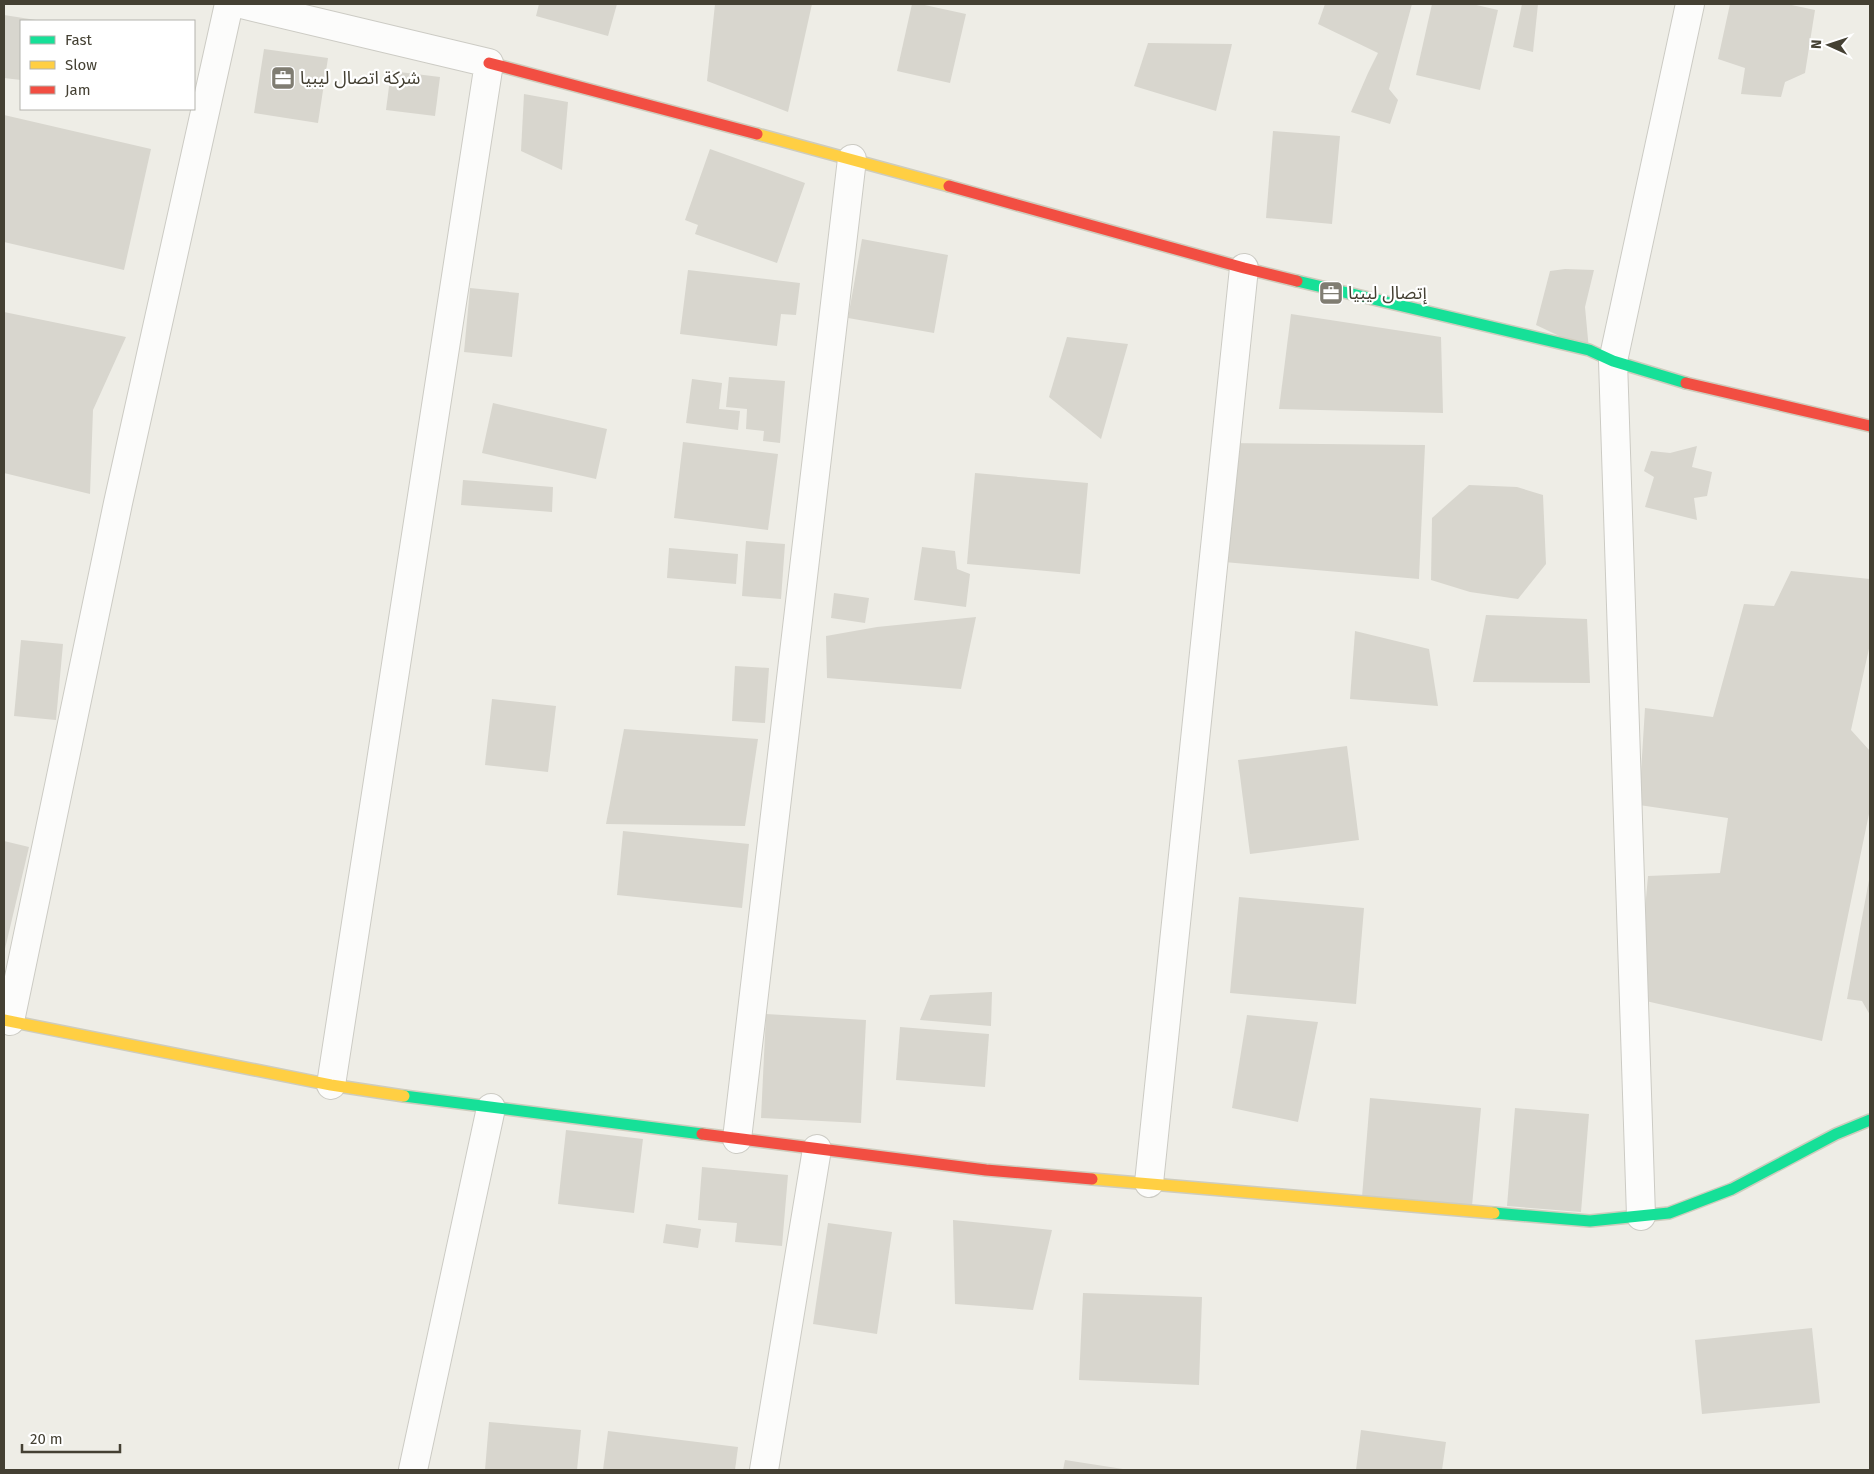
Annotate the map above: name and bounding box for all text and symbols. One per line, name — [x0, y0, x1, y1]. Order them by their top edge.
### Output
legend — [20, 20, 195, 110]
north arrow — [1804, 20, 1854, 70]
text: Fast — [65, 31, 92, 49]
text: N — [1808, 39, 1825, 49]
text: Slow — [65, 56, 97, 74]
office icon: شركة اتصال ليبيا — [270, 65, 296, 91]
place label: شركة اتصال ليبيا — [300, 67, 420, 89]
text: Jam — [65, 81, 91, 99]
office icon: إتصال ليبيا — [1318, 280, 1344, 306]
place label: إتصال ليبيا — [1348, 282, 1427, 305]
scale bar — [22, 1422, 120, 1454]
text: 20 m — [30, 1430, 63, 1448]

